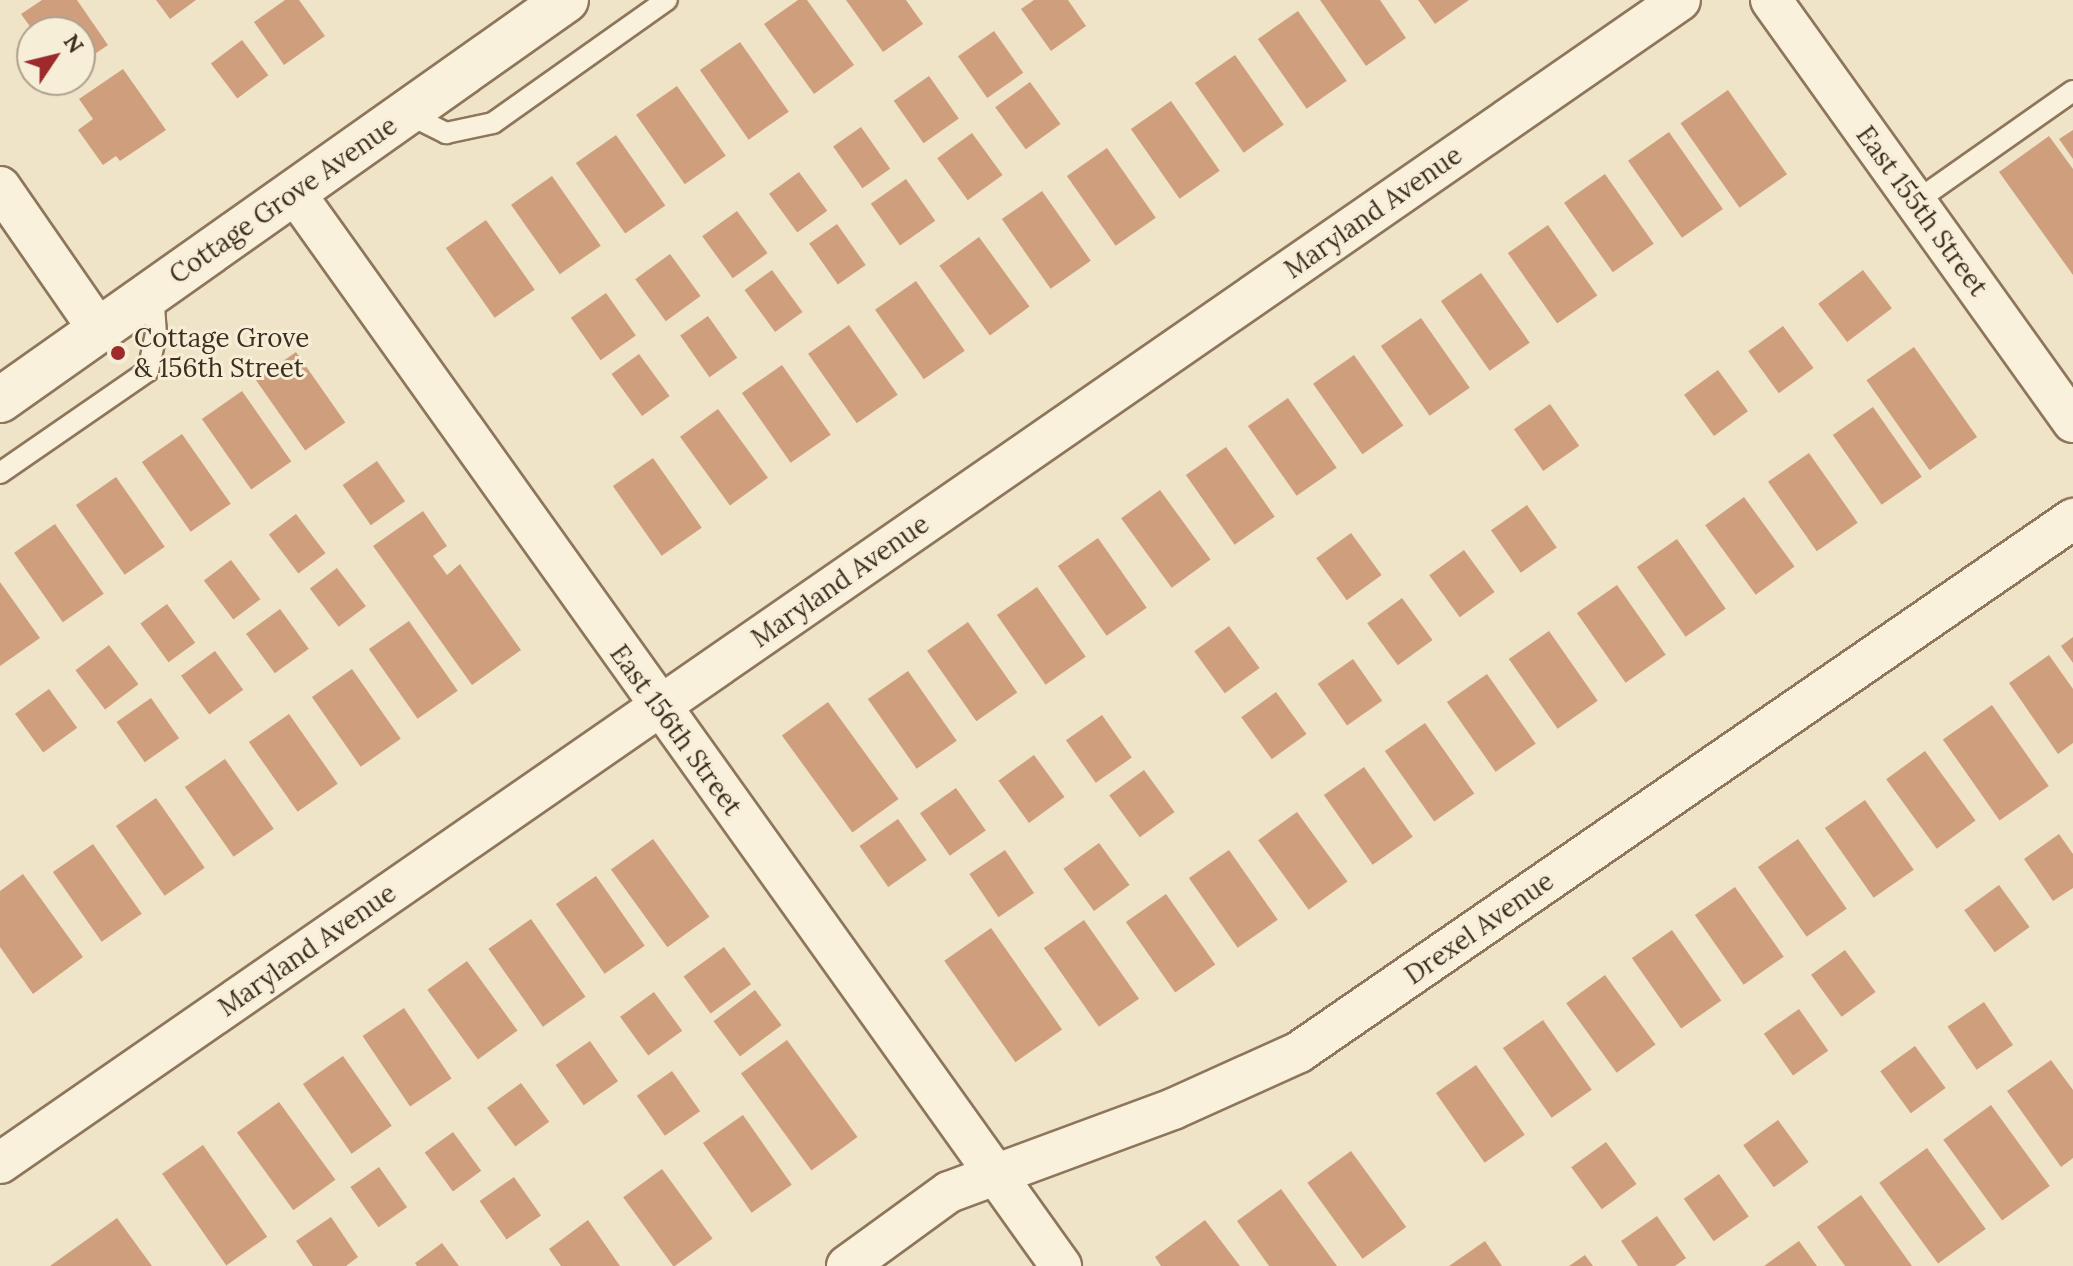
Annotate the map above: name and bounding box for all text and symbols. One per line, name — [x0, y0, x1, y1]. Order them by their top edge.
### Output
north arrow — [16, 16, 96, 96]
text: N — [58, 28, 90, 58]
street label: Cottage Grove Avenue — [163, 110, 403, 290]
street label: East 155th Street — [1850, 120, 1994, 302]
street label: Maryland Avenue — [1278, 139, 1468, 285]
place label: Cottage Grove & 156th Street — [134, 322, 309, 384]
marker: Cottage Grove & 156th Street — [109, 344, 127, 362]
street label: Maryland Avenue — [745, 508, 935, 654]
street label: East 156th Street — [604, 639, 748, 821]
street label: Drexel Avenue — [1399, 865, 1559, 991]
street label: Maryland Avenue — [212, 877, 402, 1023]

